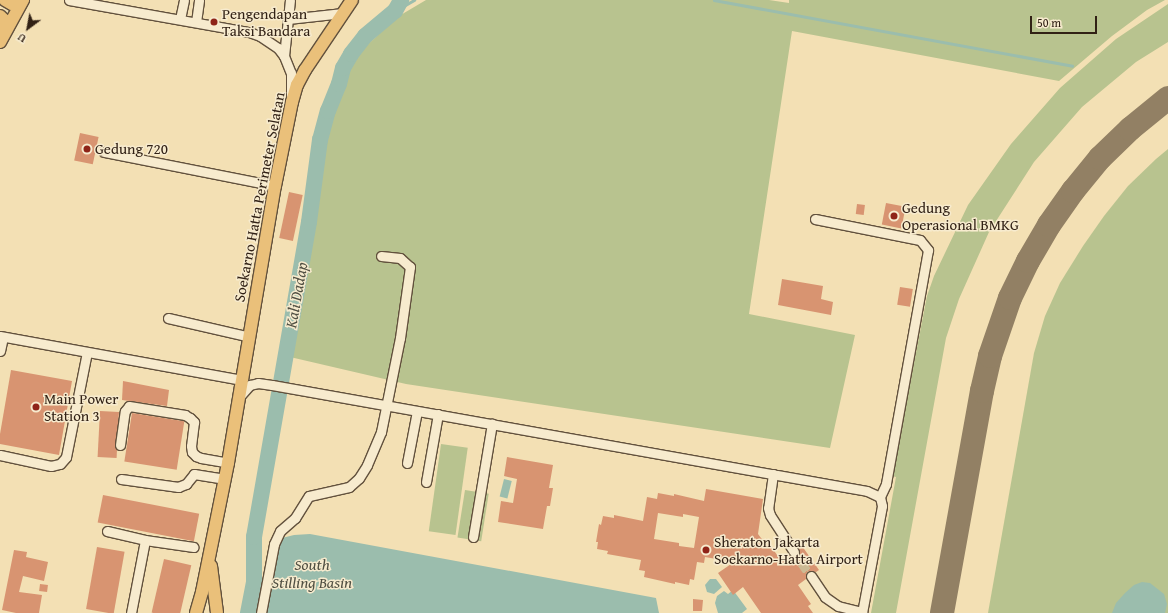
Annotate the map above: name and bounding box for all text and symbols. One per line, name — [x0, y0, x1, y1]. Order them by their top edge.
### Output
place label: Pengendapan Taksi Bandara — [222, 4, 310, 39]
north arrow — [8, 8, 48, 48]
scale bar — [1032, 8, 1099, 34]
text: 50 m — [1037, 14, 1061, 31]
marker: Pengendapan Taksi Bandara — [209, 17, 219, 27]
text: U — [14, 29, 29, 47]
street label: Soekarno Hatta Perimeter Selatan — [230, 91, 288, 303]
place label: Gedung 720 — [95, 140, 168, 158]
marker: Gedung 720 — [82, 144, 92, 154]
place label: Gedung Operasional BMKG — [902, 198, 1019, 233]
marker: Gedung Operasional BMKG — [889, 211, 899, 221]
water label: Kali Dadap — [281, 261, 311, 329]
place label: Main Power Station 3 — [44, 389, 118, 424]
marker: Main Power Station 3 — [31, 402, 41, 412]
place label: Sheraton Jakarta Soekarno-Hatta Airport — [714, 532, 863, 567]
marker: Sheraton Jakarta Soekarno-Hatta Airport — [701, 545, 711, 555]
water label: South Stilling Basin — [272, 554, 352, 592]

